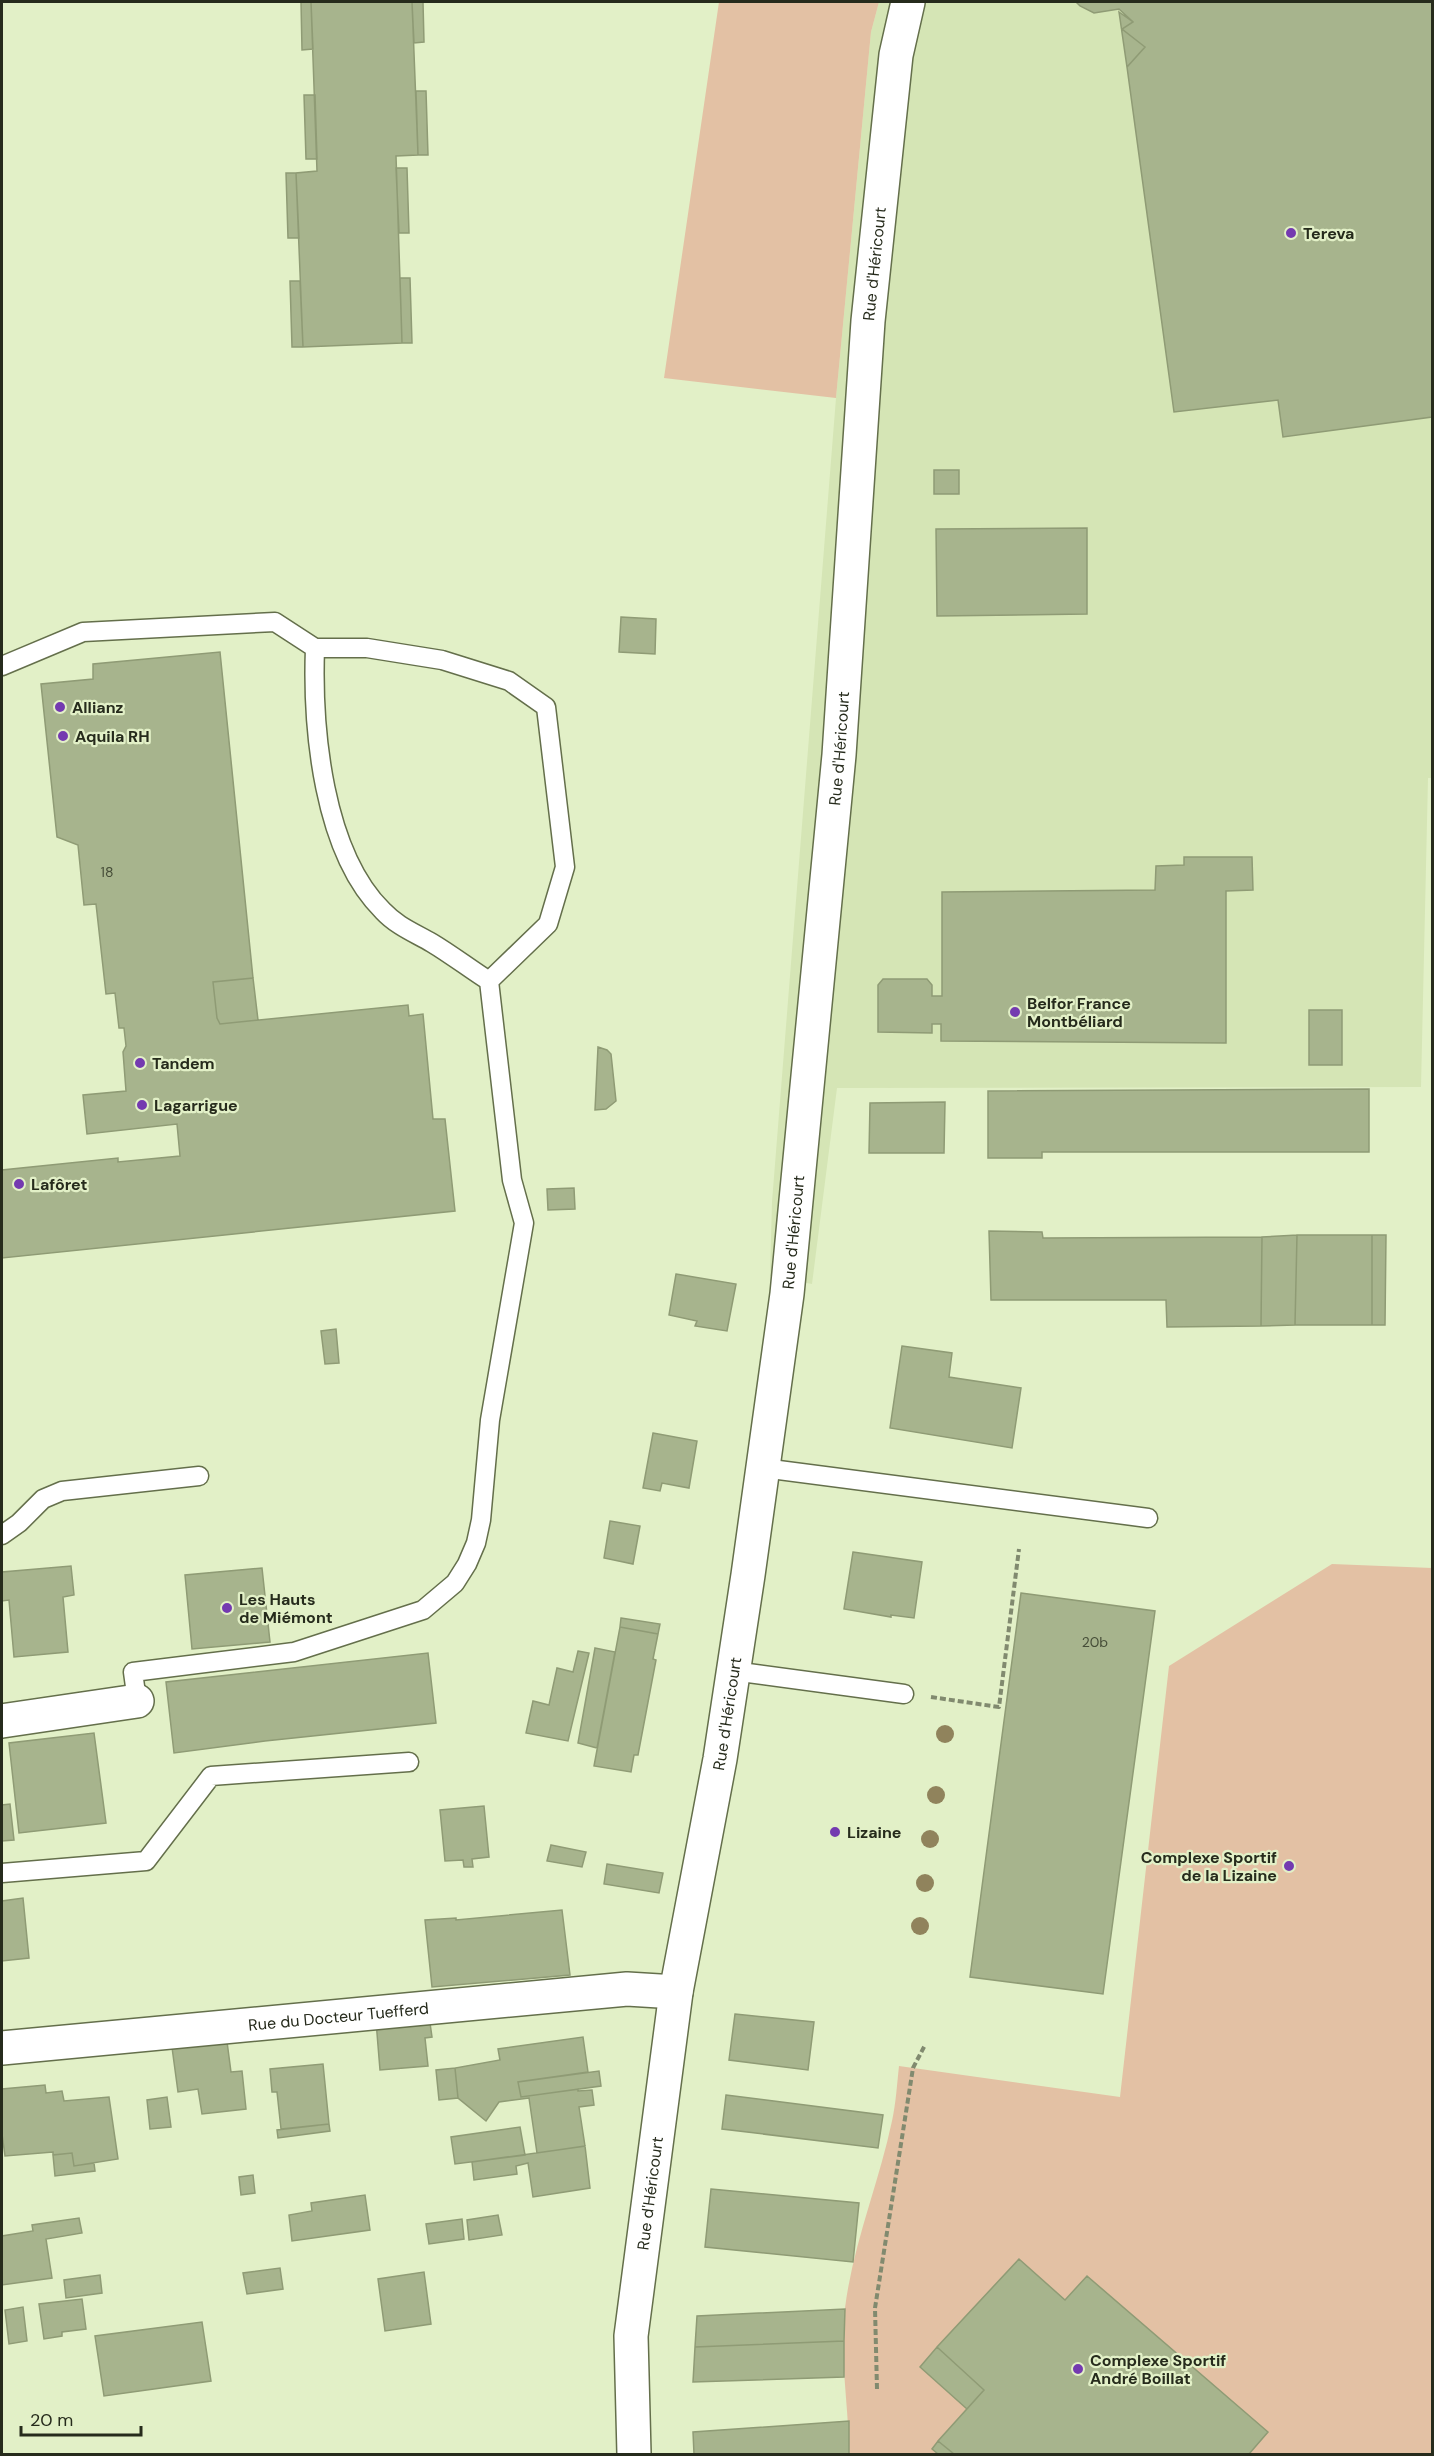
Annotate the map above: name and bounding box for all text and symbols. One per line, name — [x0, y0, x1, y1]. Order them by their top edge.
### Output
street label: Rue d'Héricourt — [858, 206, 890, 322]
place label: Tereva — [1303, 223, 1354, 244]
marker: Tereva — [1284, 226, 1298, 240]
street label: Rue d'Héricourt — [824, 691, 854, 806]
place label: Allianz — [72, 697, 124, 718]
marker: Allianz — [53, 700, 67, 714]
place label: Aquila RH — [75, 726, 150, 747]
marker: Aquila RH — [56, 729, 70, 743]
house number: 18 — [101, 863, 113, 881]
place label: Belfor France Montbéliard — [1027, 993, 1131, 1032]
marker: Belfor France Montbéliard — [1008, 1005, 1022, 1019]
place label: Tandem — [152, 1053, 215, 1074]
marker: Tandem — [133, 1056, 147, 1070]
place label: Lagarrigue — [154, 1095, 238, 1116]
marker: Lagarrigue — [135, 1098, 149, 1112]
place label: Lafôret — [31, 1174, 88, 1195]
street label: Rue d'Héricourt — [777, 1174, 809, 1290]
marker: Lafôret — [12, 1177, 26, 1191]
place label: Les Hauts de Miémont — [239, 1589, 333, 1628]
marker: Les Hauts de Miémont — [220, 1601, 234, 1615]
house number: 20b — [1082, 1633, 1108, 1651]
street label: Rue d'Héricourt — [708, 1655, 746, 1772]
place label: Lizaine — [847, 1822, 901, 1843]
marker: Lizaine — [828, 1825, 842, 1839]
place label: Complexe Sportif de la Lizaine — [1141, 1847, 1277, 1886]
marker: Complexe Sportif de la Lizaine — [1282, 1859, 1296, 1873]
street label: Rue du Docteur Tuefferd — [247, 1997, 430, 2035]
street label: Rue d'Héricourt — [632, 2135, 668, 2251]
place label: Complexe Sportif André Boillat — [1090, 2350, 1226, 2389]
marker: Complexe Sportif André Boillat — [1071, 2362, 1085, 2376]
scale bar — [21, 2399, 141, 2437]
text: 20 m — [30, 2408, 73, 2432]

